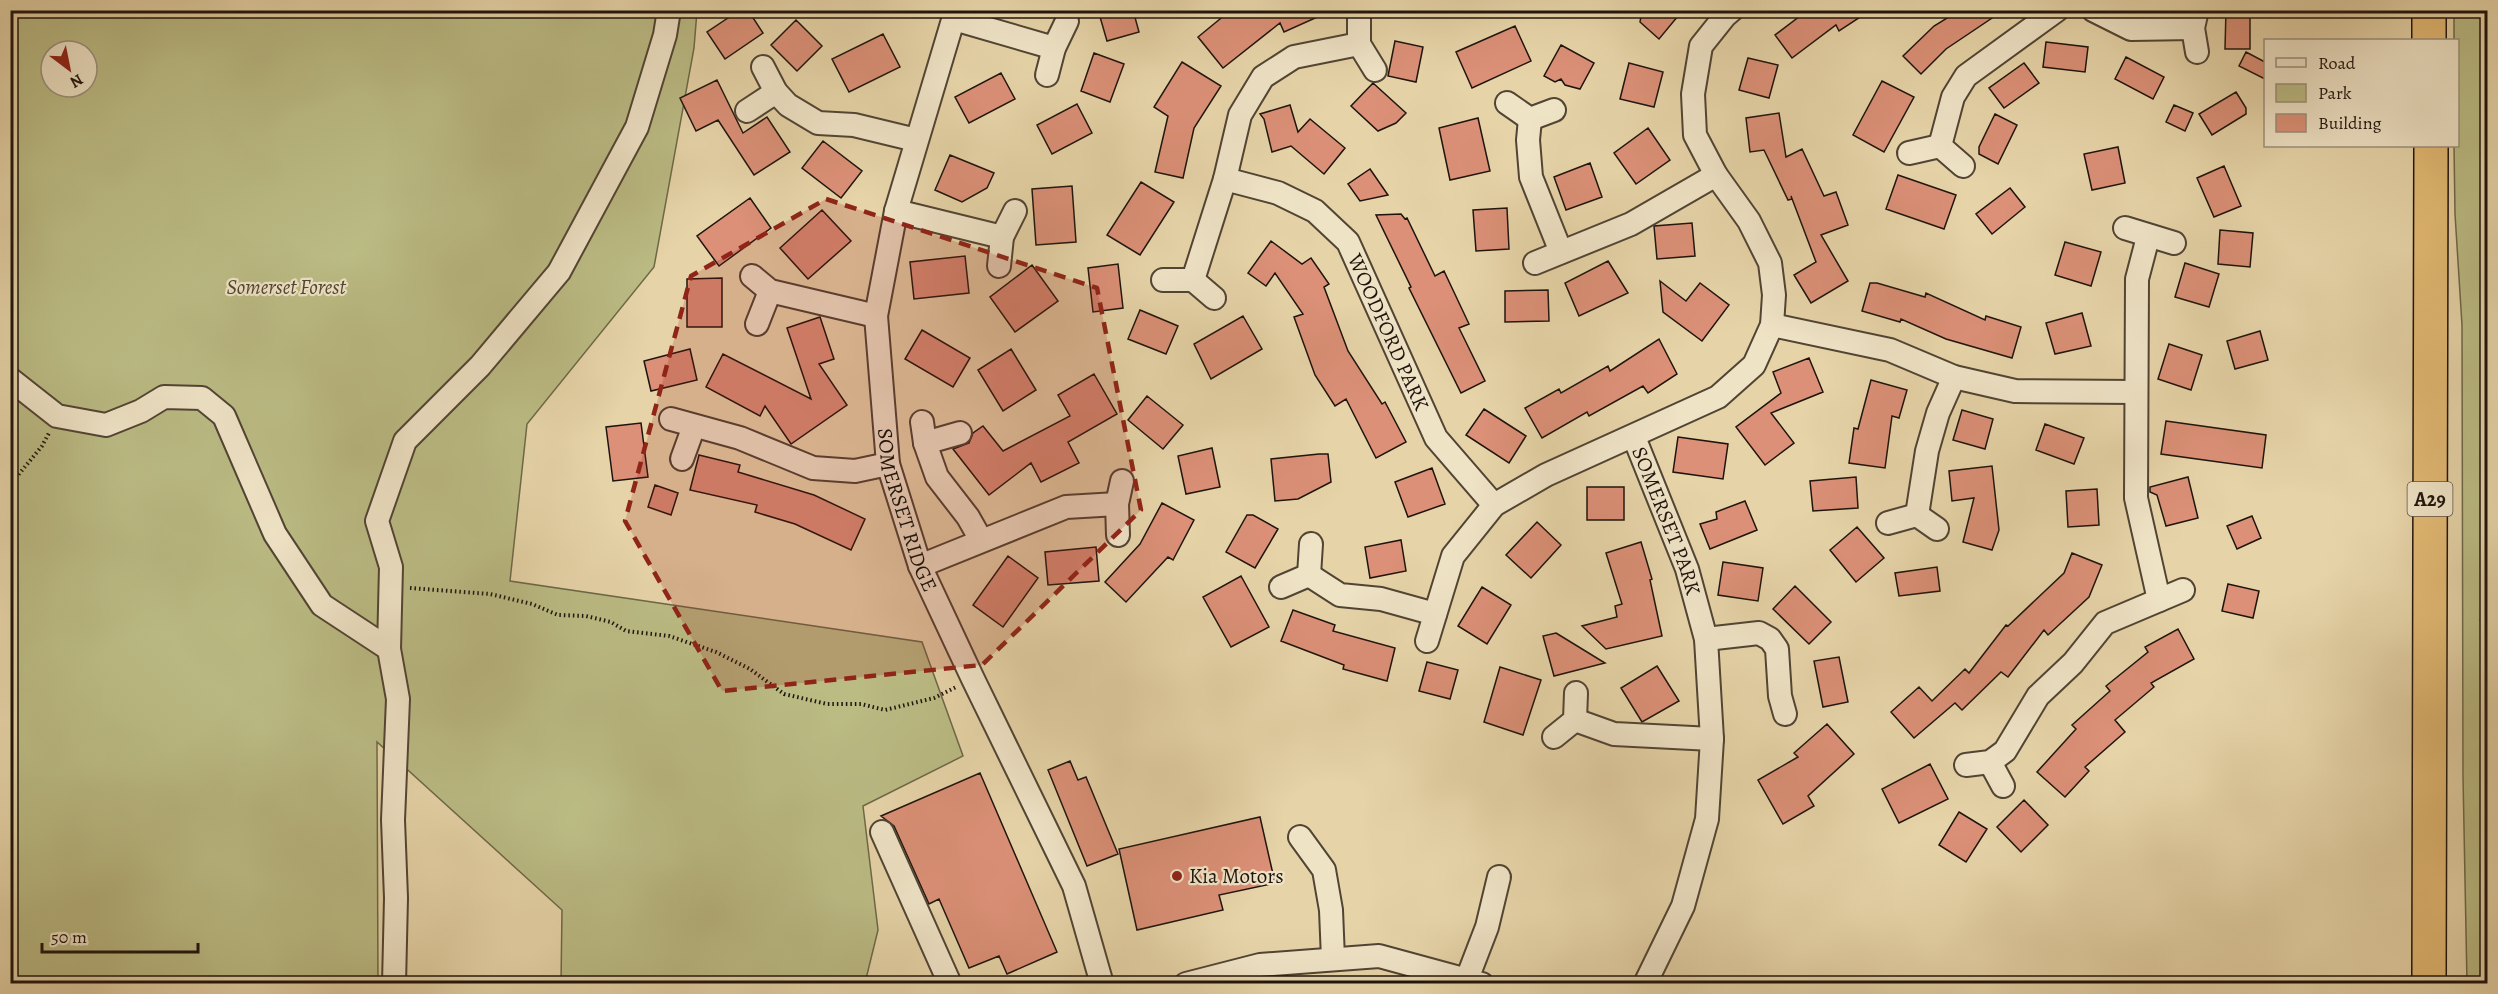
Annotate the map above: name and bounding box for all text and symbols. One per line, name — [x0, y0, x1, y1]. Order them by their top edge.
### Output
north arrow — [39, 39, 99, 99]
legend — [2264, 39, 2459, 147]
text: Road — [2318, 51, 2356, 75]
text: N — [65, 68, 87, 93]
text: Park — [2318, 81, 2352, 105]
text: Building — [2318, 111, 2382, 135]
street label: WOODFORD PARK — [1341, 248, 1436, 415]
park label: Somerset Forest — [227, 273, 346, 301]
street label: SOMERSET RIDGE — [871, 427, 944, 596]
street label: SOMERSET PARK — [1625, 442, 1707, 598]
road number: A29 — [2408, 482, 2452, 516]
place label: Kia Motors — [1189, 862, 1284, 890]
marker: Kia Motors — [1170, 869, 1184, 883]
scale bar — [42, 916, 198, 954]
text: 50 m — [51, 925, 87, 949]

